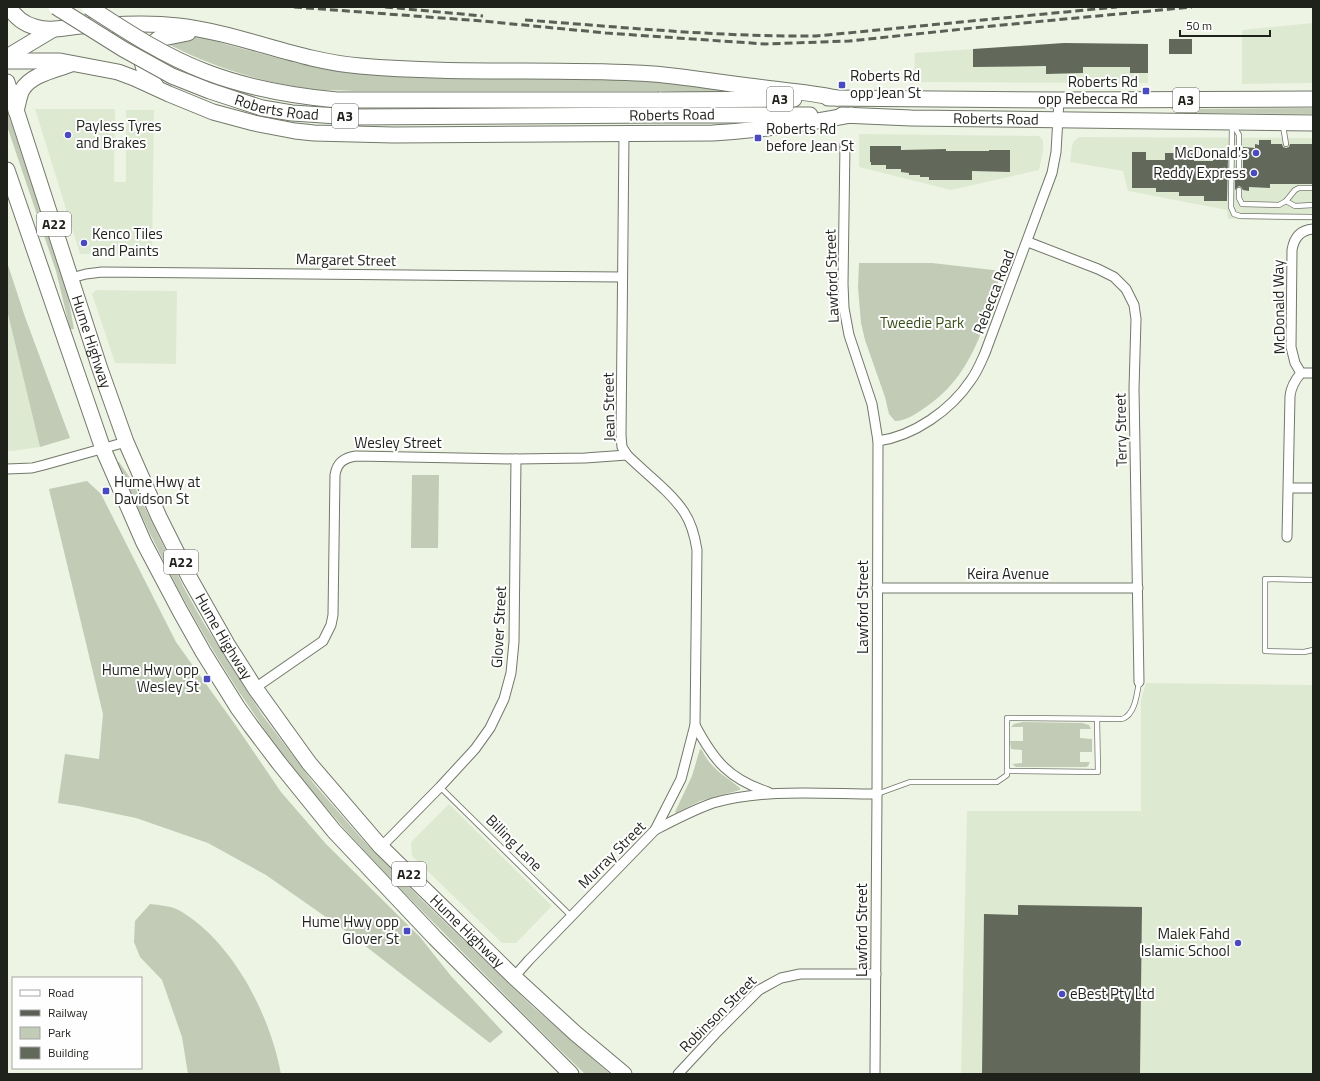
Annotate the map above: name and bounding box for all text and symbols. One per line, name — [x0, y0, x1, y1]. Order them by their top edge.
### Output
scale bar — [1180, 12, 1270, 38]
text: 50 m — [1186, 16, 1212, 35]
place label: Roberts Rd opp Jean St — [850, 64, 922, 104]
place label: Roberts Rd opp Rebecca Rd — [1038, 70, 1138, 110]
marker: Roberts Rd opp Jean St — [837, 80, 847, 90]
marker: Roberts Rd opp Rebecca Rd — [1141, 86, 1151, 96]
road number: A3 — [767, 87, 793, 111]
street label: Roberts Road — [232, 88, 320, 126]
road number: A3 — [1173, 88, 1199, 112]
street label: Roberts Road — [629, 102, 715, 127]
road number: A3 — [332, 104, 358, 128]
street label: Roberts Road — [953, 107, 1039, 131]
place label: Payless Tyres and Brakes — [76, 114, 162, 154]
place label: Roberts Rd before Jean St — [766, 117, 855, 157]
marker: Payless Tyres and Brakes — [63, 130, 73, 140]
marker: Roberts Rd before Jean St — [753, 133, 763, 143]
place label: McDonald's — [1174, 141, 1248, 164]
marker: McDonald's — [1251, 148, 1261, 158]
place label: Reddy Express — [1153, 161, 1246, 184]
marker: Reddy Express — [1249, 168, 1259, 178]
road number: A22 — [37, 212, 71, 236]
place label: Kenco Tiles and Paints — [92, 222, 163, 262]
street label: Lawford Street — [818, 228, 845, 323]
marker: Kenco Tiles and Paints — [79, 238, 89, 248]
street label: Rebecca Road — [967, 246, 1020, 337]
street label: Margaret Street — [296, 247, 397, 272]
street label: McDonald Way — [1266, 259, 1291, 355]
street label: Hume Highway — [66, 292, 118, 391]
park label: Tweedie Park — [880, 311, 964, 334]
street label: Jean Street — [596, 371, 621, 442]
street label: Terry Street — [1108, 392, 1133, 467]
street label: Wesley Street — [354, 431, 443, 454]
place label: Hume Hwy at Davidson St — [114, 470, 201, 510]
marker: Hume Hwy at Davidson St — [101, 486, 111, 496]
road number: A22 — [164, 550, 198, 574]
street label: Lawford Street — [851, 559, 874, 654]
street label: Keira Avenue — [967, 562, 1049, 585]
street label: Glover Street — [485, 585, 512, 669]
street label: Hume Highway — [190, 589, 259, 684]
place label: Hume Hwy opp Wesley St — [102, 658, 200, 698]
marker: Hume Hwy opp Wesley St — [202, 674, 212, 684]
street label: Billing Lane — [481, 809, 548, 876]
street label: Murray Street — [573, 815, 651, 894]
road number: A22 — [392, 862, 426, 886]
street label: Lawford Street — [850, 882, 873, 977]
street label: Hume Highway — [425, 889, 510, 973]
place label: Hume Hwy opp Glover St — [302, 910, 400, 950]
place label: Malek Fahd Islamic School — [1141, 922, 1230, 962]
marker: Hume Hwy opp Glover St — [402, 926, 412, 936]
marker: Malek Fahd Islamic School — [1233, 938, 1243, 948]
street label: Robinson Street — [674, 969, 762, 1058]
legend — [12, 977, 142, 1069]
place label: eBest Pty Ltd — [1070, 982, 1155, 1005]
text: Road — [48, 983, 74, 1002]
marker: eBest Pty Ltd — [1057, 989, 1067, 999]
text: Railway — [48, 1003, 88, 1022]
text: Park — [48, 1023, 71, 1042]
text: Building — [48, 1043, 89, 1062]

